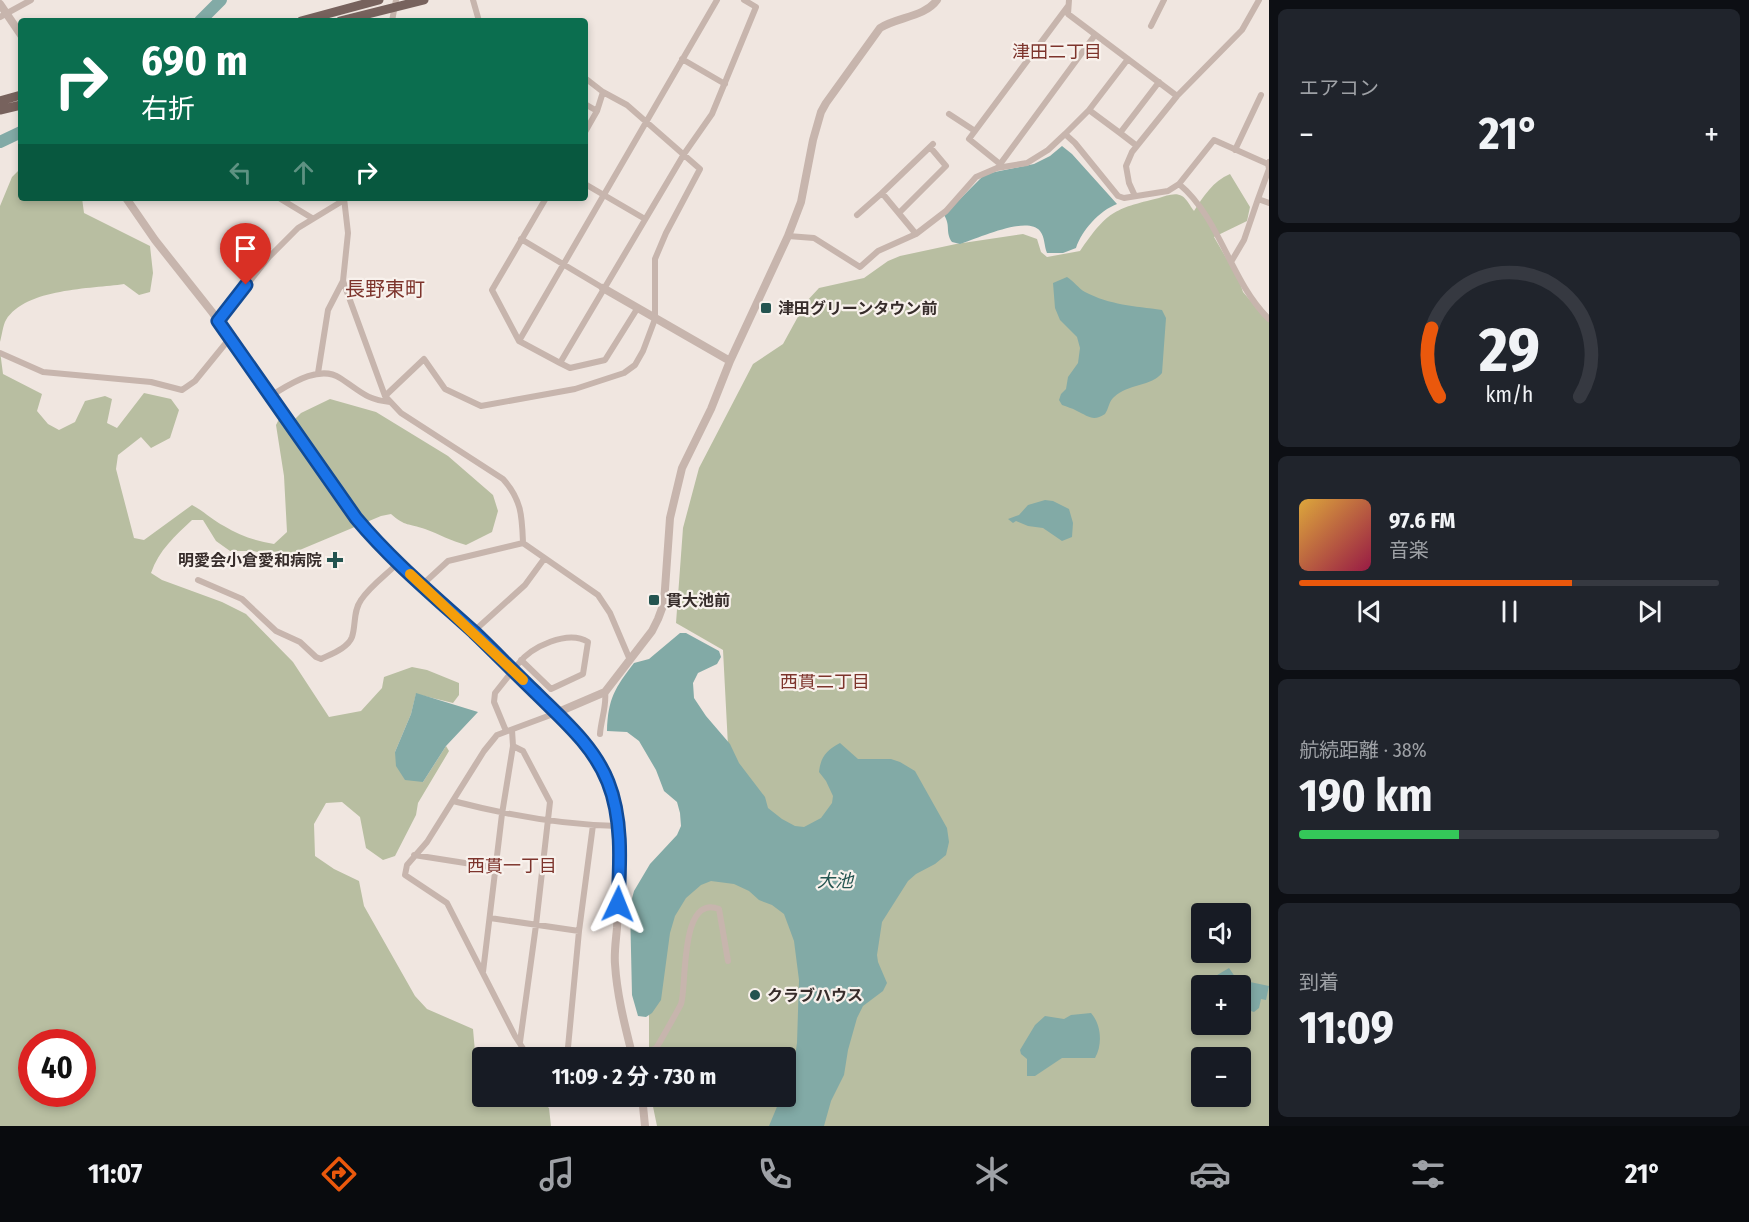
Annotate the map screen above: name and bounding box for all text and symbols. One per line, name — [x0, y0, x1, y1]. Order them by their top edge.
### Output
text: 690 m — [141, 36, 248, 86]
district label: 津田二丁目 — [1012, 41, 1102, 63]
icon: right — [42, 42, 120, 120]
text: エアコン — [1299, 76, 1379, 100]
text: 右折 — [141, 93, 195, 125]
text: 21° — [1479, 107, 1539, 161]
text: − — [1299, 115, 1314, 155]
text: + — [1704, 115, 1719, 155]
icon: left — [224, 156, 257, 189]
icon: ahead — [287, 156, 320, 189]
icon: right — [350, 156, 383, 189]
pin — [220, 223, 271, 285]
icon: arrive — [229, 232, 262, 265]
district label: 長野東町 — [345, 277, 425, 301]
place label: 津田グリーンタウン前 — [778, 299, 937, 318]
marker: 津田グリーンタウン前 — [759, 301, 773, 315]
text: 29 — [1478, 313, 1539, 388]
text: km/h — [1485, 382, 1533, 408]
text: 97.6 FM — [1389, 507, 1455, 534]
text: 音楽 — [1389, 538, 1429, 562]
place label: 明愛会小倉愛和病院 — [178, 551, 322, 570]
marker: 明愛会小倉愛和病院 — [326, 551, 344, 569]
place label: 貫大池前 — [666, 591, 730, 610]
marker: 貫大池前 — [647, 593, 661, 607]
icon: previous — [1353, 595, 1386, 628]
icon: pause — [1493, 595, 1526, 628]
icon: next — [1633, 595, 1666, 628]
district label: 西貫二丁目 — [780, 671, 870, 693]
text: 航続距離 · 38% — [1299, 738, 1427, 762]
text: 190 km — [1299, 769, 1432, 823]
district label: 西貫一丁目 — [467, 855, 557, 877]
water label: 大池 — [817, 870, 855, 892]
position arrow — [586, 872, 650, 936]
map controls — [1191, 903, 1251, 1107]
button: sound — [1191, 903, 1251, 963]
text: 到着 — [1299, 970, 1339, 994]
button: + — [1191, 975, 1251, 1035]
place label: クラブハウス — [767, 986, 863, 1005]
marker: クラブハウス — [748, 988, 762, 1002]
text: 11:09 — [1299, 1001, 1394, 1055]
speed limit sign: 40 — [18, 1029, 96, 1107]
button: − — [1191, 1047, 1251, 1107]
text: 11:09 · 2 分 · 730 m — [552, 1063, 716, 1090]
icon: directions — [318, 1153, 360, 1195]
icon: music — [536, 1153, 578, 1195]
icon: phone — [754, 1153, 796, 1195]
icon: climate — [971, 1153, 1013, 1195]
icon: car — [1189, 1153, 1231, 1195]
icon: filters — [1407, 1153, 1449, 1195]
text: 11:07 — [88, 1158, 142, 1190]
text: 21° — [1625, 1158, 1661, 1190]

